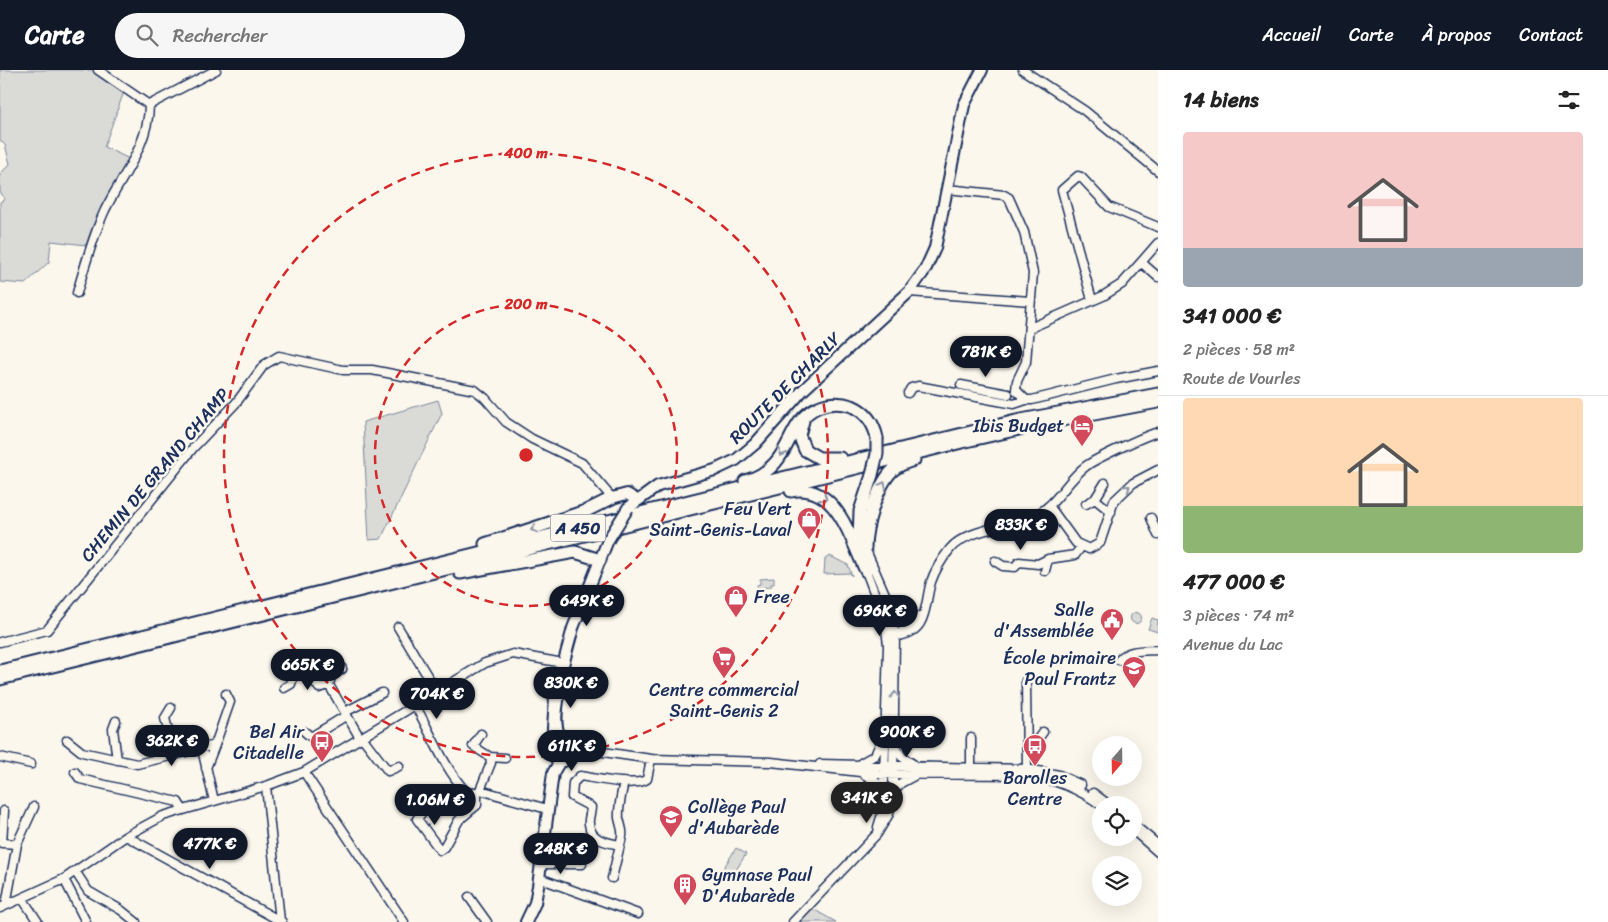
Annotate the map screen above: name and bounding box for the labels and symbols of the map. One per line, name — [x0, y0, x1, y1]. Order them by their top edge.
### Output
text: 400 m — [503, 140, 548, 166]
text: 200 m — [503, 291, 548, 317]
street label: ROUTE DE CHARLY — [721, 323, 850, 452]
pin: 781K € — [945, 336, 1027, 378]
street label: CHEMIN DE GRAND CHAMP — [72, 380, 238, 569]
place label: Ibis Budget — [972, 410, 1064, 442]
hotel icon: Ibis Budget — [1069, 413, 1095, 447]
centre of rings — [517, 446, 535, 464]
one-way arrow — [778, 447, 788, 456]
one-way arrow — [877, 482, 887, 491]
one-way arrow — [1121, 486, 1130, 494]
one-way arrow — [818, 492, 828, 501]
place label: Feu Vert Saint-Genis-Laval — [650, 493, 793, 546]
shop icon: Feu Vert Saint-Genis-Laval — [796, 506, 822, 540]
pin: 833K € — [980, 508, 1062, 551]
road number: A 450 — [550, 514, 606, 542]
one-way arrow — [531, 523, 539, 533]
place label: Free — [754, 581, 790, 613]
pin: 649K € — [546, 584, 628, 627]
shop icon: Free — [723, 584, 749, 618]
pin: 696K € — [839, 594, 921, 637]
place label: Salle d'Assemblée — [994, 594, 1094, 647]
public building icon: Salle d'Assemblée — [1099, 607, 1125, 641]
place label: École primaire Paul Frantz — [1003, 642, 1116, 695]
supermarket icon: Centre commercial Saint-Genis 2 — [711, 645, 737, 679]
pin: 665K € — [267, 648, 349, 691]
school or university icon: École primaire Paul Frantz — [1121, 655, 1147, 689]
pin: 830K € — [530, 666, 612, 709]
place label: Centre commercial Saint-Genis 2 — [649, 674, 800, 727]
pin: 704K € — [396, 678, 478, 720]
one-way arrow — [890, 691, 901, 699]
place label: Bel Air Citadelle — [233, 716, 306, 769]
pin: 900K € — [866, 716, 948, 758]
pin: 362K € — [131, 724, 213, 767]
bus stop icon: Bel Air Citadelle — [309, 729, 335, 763]
pin: 611K € — [531, 730, 613, 772]
bus stop icon: Barolles Centre — [1022, 733, 1048, 767]
north arrow — [1092, 736, 1142, 786]
place label: Barolles Centre — [1003, 762, 1068, 815]
pin: 341K € — [826, 782, 908, 824]
pin: 1.06M € — [389, 784, 481, 826]
place label: Collège Paul d'Aubarède — [688, 791, 787, 844]
school or university icon: Collège Paul d'Aubarède — [658, 804, 684, 838]
pin: 477K € — [169, 828, 251, 870]
pin: 248K € — [520, 832, 602, 875]
place label: Gymnase Paul D'Aubarède — [702, 859, 813, 912]
building icon: Gymnase Paul D'Aubarède — [672, 872, 698, 906]

